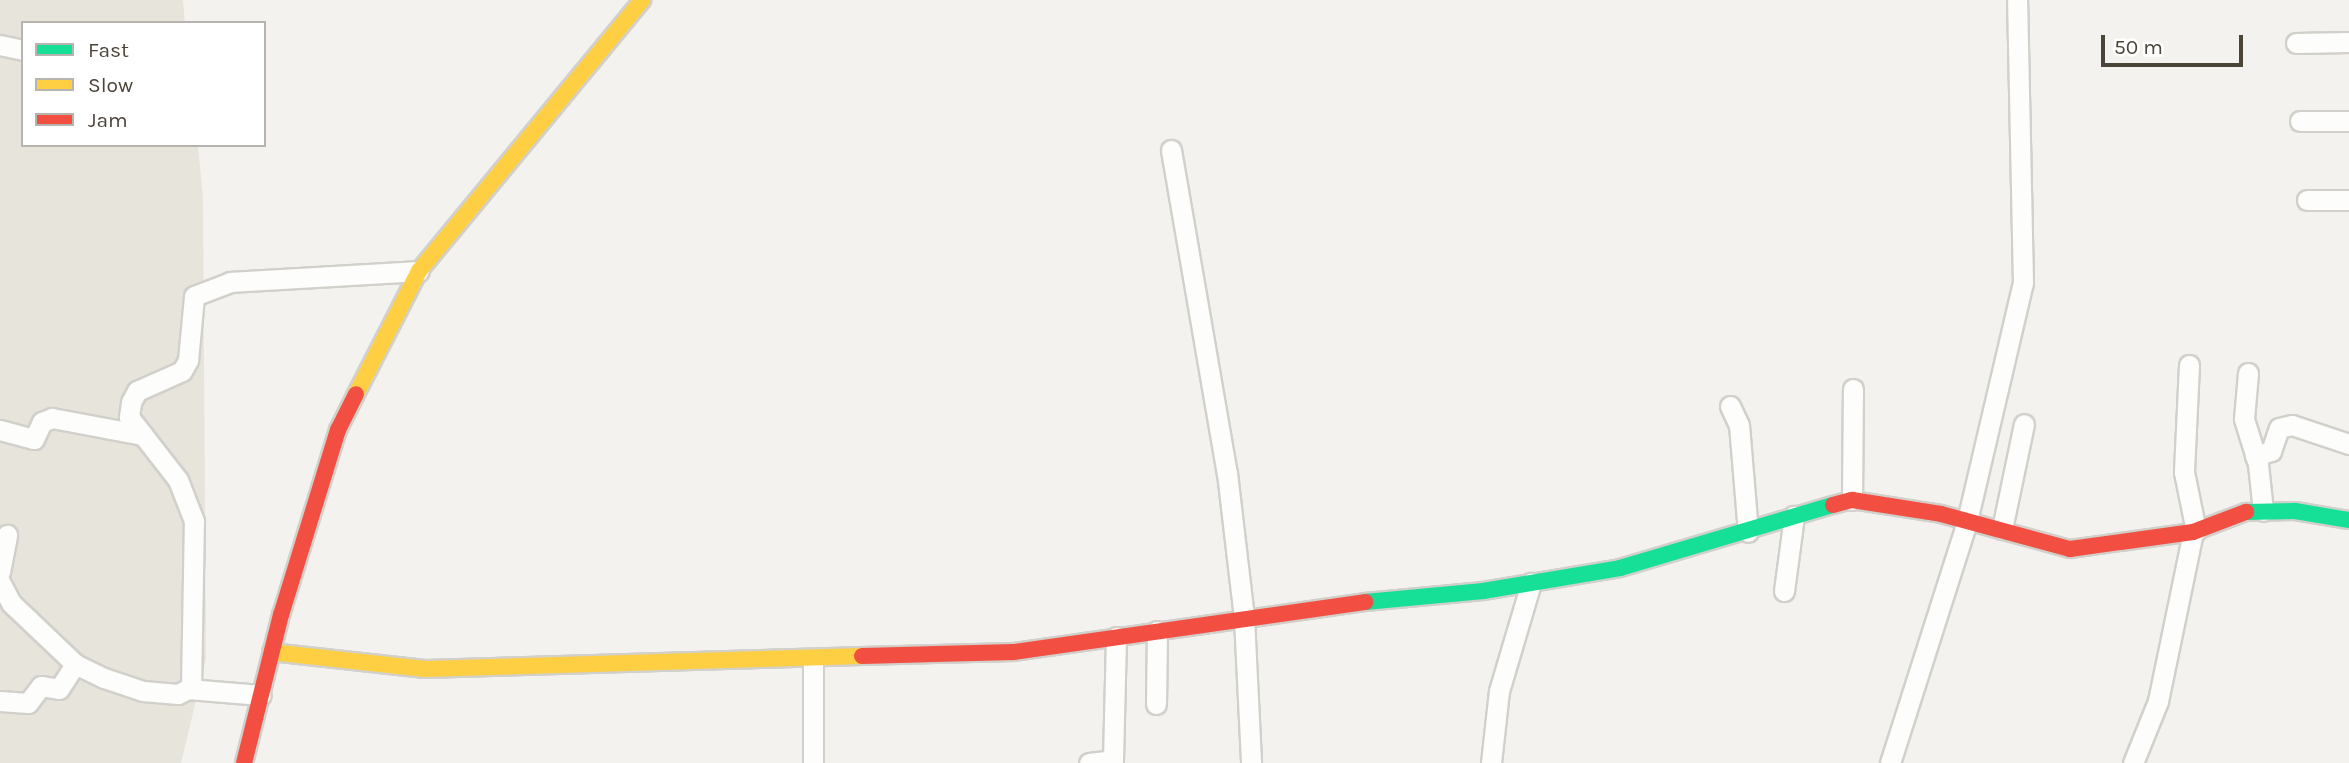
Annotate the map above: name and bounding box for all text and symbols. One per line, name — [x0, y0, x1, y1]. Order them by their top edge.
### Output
legend — [21, 21, 266, 147]
scale bar — [2104, 21, 2246, 65]
text: 50 m — [2114, 35, 2163, 59]
text: Fast — [88, 38, 129, 62]
text: Slow — [88, 73, 133, 97]
text: Jam — [88, 108, 128, 132]

